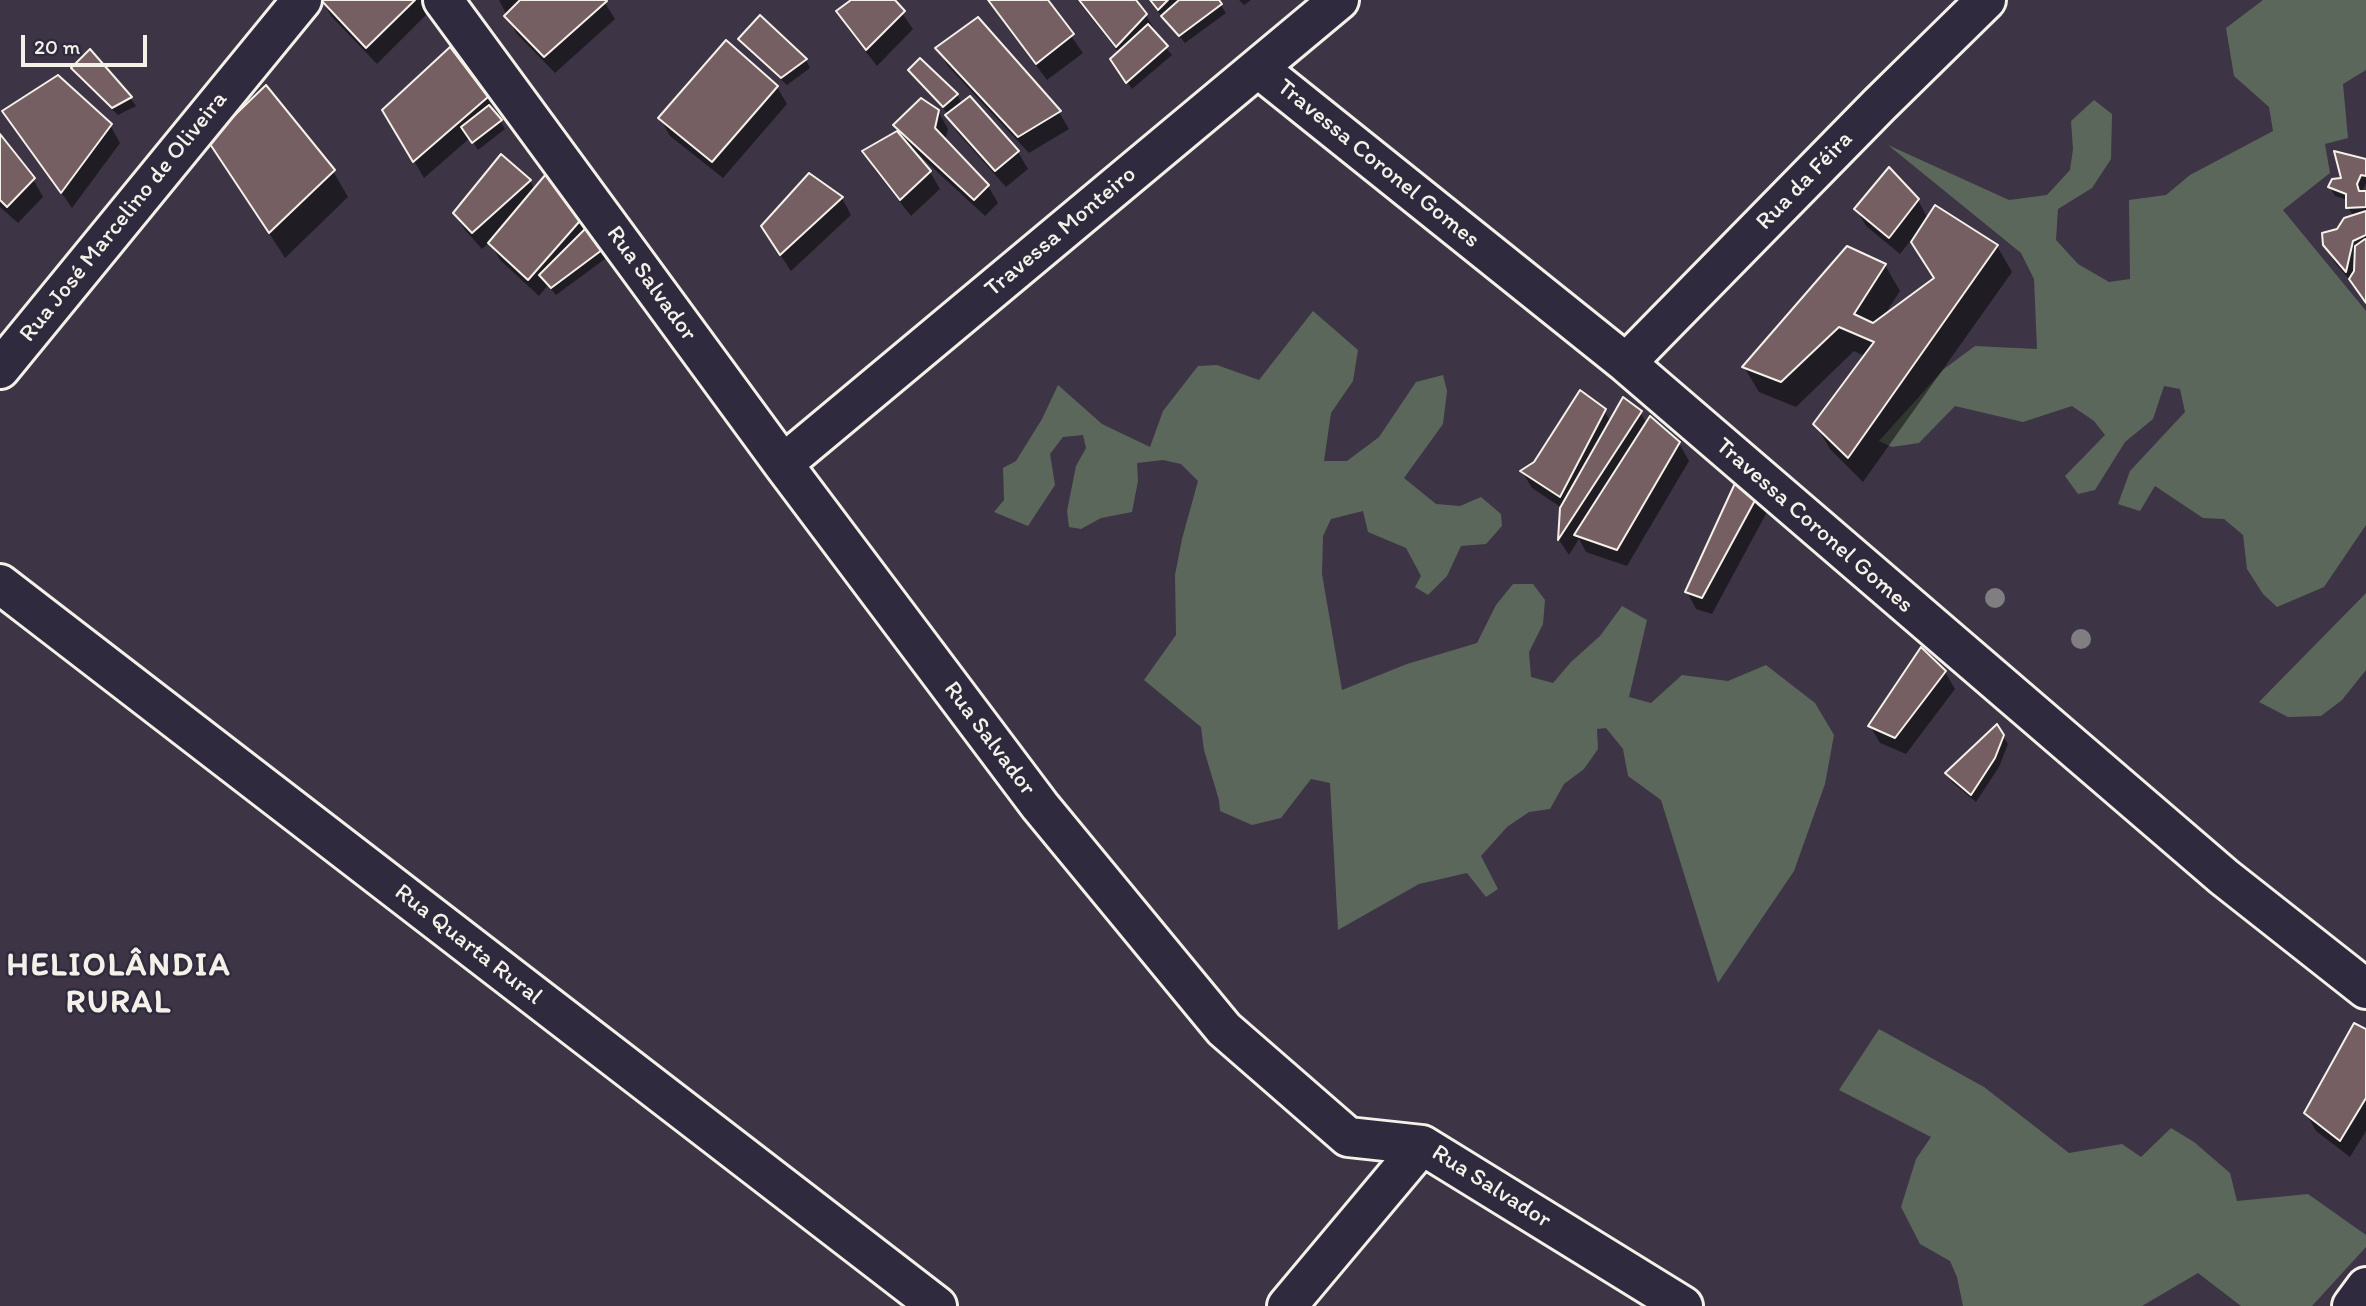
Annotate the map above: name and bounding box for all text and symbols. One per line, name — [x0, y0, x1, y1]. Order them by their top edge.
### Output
scale bar — [24, 21, 150, 65]
text: 20 m — [34, 34, 80, 59]
street label: Travessa Coronel Gomes — [1271, 73, 1485, 255]
street label: Rua José Marcelino de Oliveira — [14, 86, 234, 348]
street label: Rua da Féira — [1751, 125, 1859, 237]
street label: Travessa Monteiro — [979, 160, 1143, 304]
street label: Rua Salvador — [600, 221, 702, 347]
street label: Travessa Coronel Gomes — [1709, 432, 1919, 620]
street label: Rua Salvador — [937, 676, 1041, 802]
street label: Rua Quarta Rural — [388, 878, 548, 1012]
district label: HELIOLÂNDIA RURAL — [10, 948, 228, 1023]
street label: Rua Salvador — [1426, 1139, 1556, 1235]

